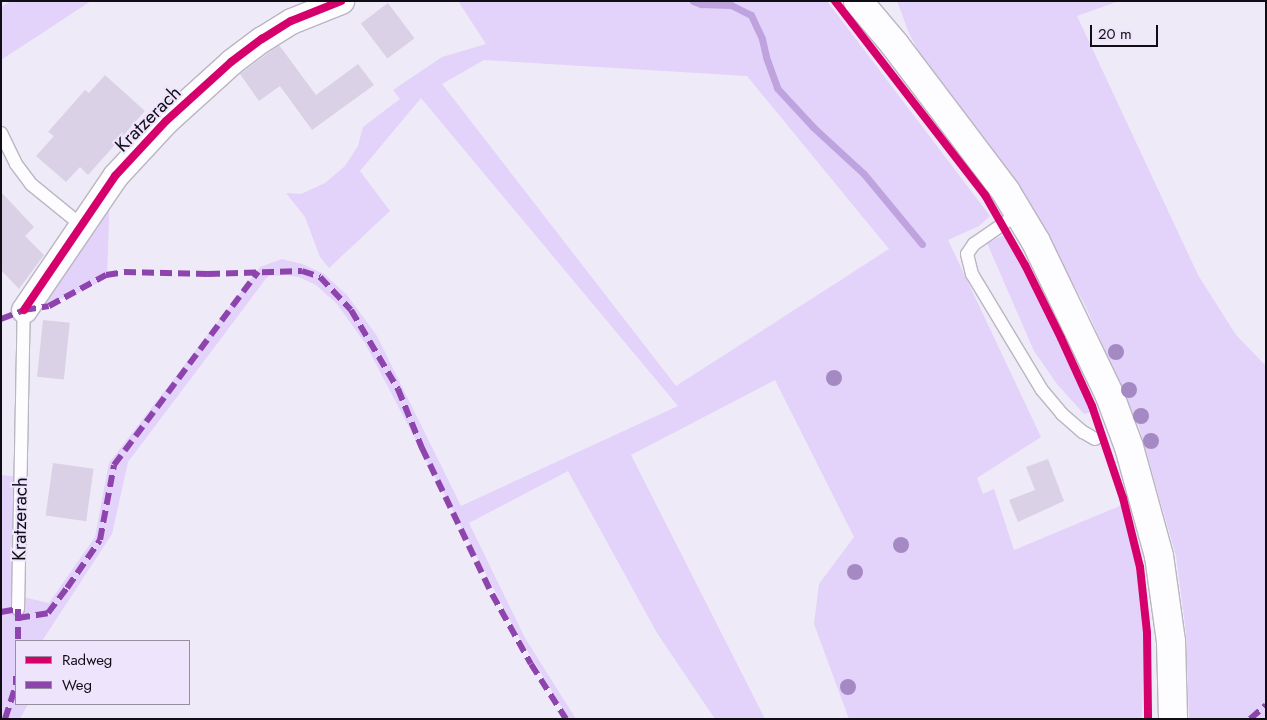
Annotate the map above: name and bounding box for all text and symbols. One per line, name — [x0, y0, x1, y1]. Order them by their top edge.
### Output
scale bar — [1092, 15, 1160, 47]
text: 20 m — [1098, 23, 1132, 45]
street label: Kratzerach — [110, 81, 186, 157]
street label: Kratzerach — [8, 477, 32, 561]
legend — [15, 640, 190, 705]
text: Radweg — [62, 649, 112, 671]
text: Weg — [62, 674, 92, 696]

